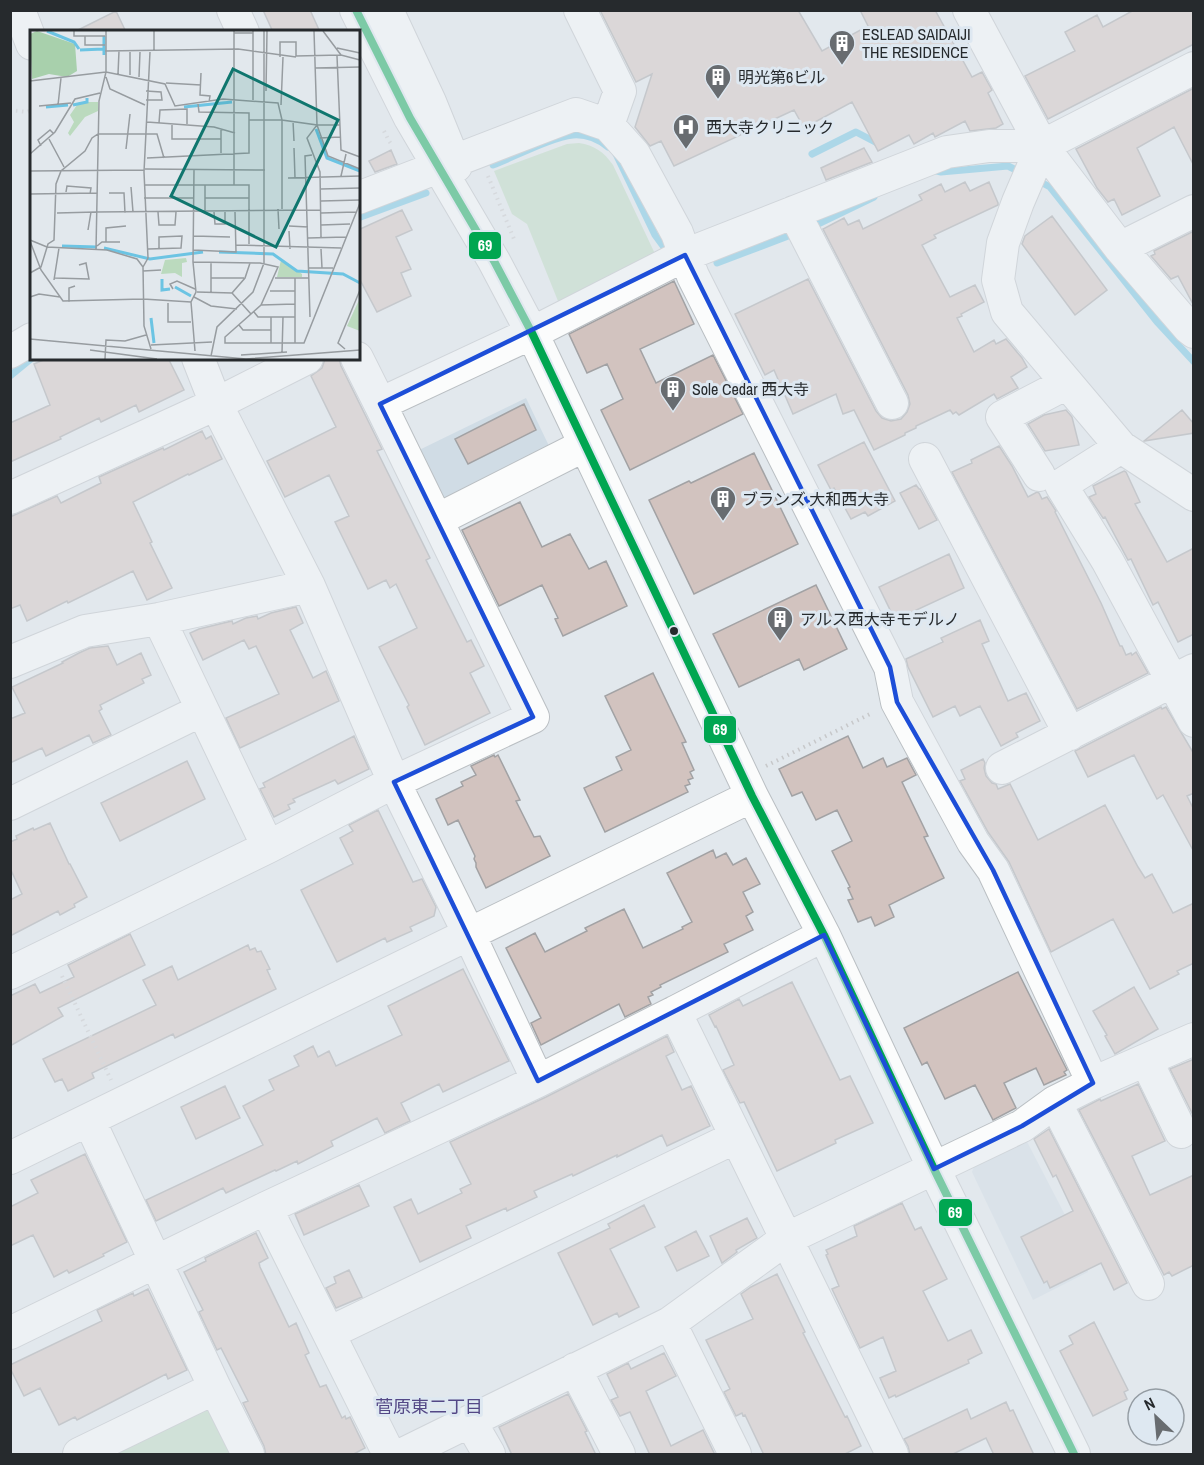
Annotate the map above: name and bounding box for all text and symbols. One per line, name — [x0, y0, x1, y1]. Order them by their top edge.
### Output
place label: ESLEAD SAIDAIJI THE RESIDENCE — [862, 23, 971, 63]
building icon: ESLEAD SAIDAIJI THE RESIDENCE — [827, 28, 857, 66]
inset map — [30, 30, 360, 360]
building icon: 明光第6ビル — [703, 62, 733, 100]
place label: 明光第6ビル — [738, 66, 825, 88]
hospital icon: 西大寺クリニック — [671, 112, 701, 150]
place label: 西大寺クリニック — [706, 116, 834, 138]
line badge: 69 — [468, 231, 502, 260]
text: 69 — [478, 234, 492, 256]
building icon: Sole Cedar 西大寺 — [658, 374, 688, 412]
place label: Sole Cedar 西大寺 — [692, 378, 809, 400]
building icon: ブランズ 大和西大寺 — [708, 484, 738, 522]
place label: ブランズ 大和西大寺 — [742, 488, 889, 510]
building icon: アルス西大寺モデルノ — [765, 604, 795, 642]
place label: アルス西大寺モデルノ — [800, 608, 960, 630]
unlabelled marker — [668, 625, 680, 637]
line badge: 69 — [703, 715, 737, 744]
text: 69 — [713, 718, 727, 740]
line badge: 69 — [938, 1198, 973, 1227]
text: 69 — [948, 1201, 962, 1223]
north arrow — [1126, 1387, 1186, 1447]
text: N — [1140, 1392, 1159, 1415]
district label: 菅原東二丁目 — [375, 1394, 483, 1419]

